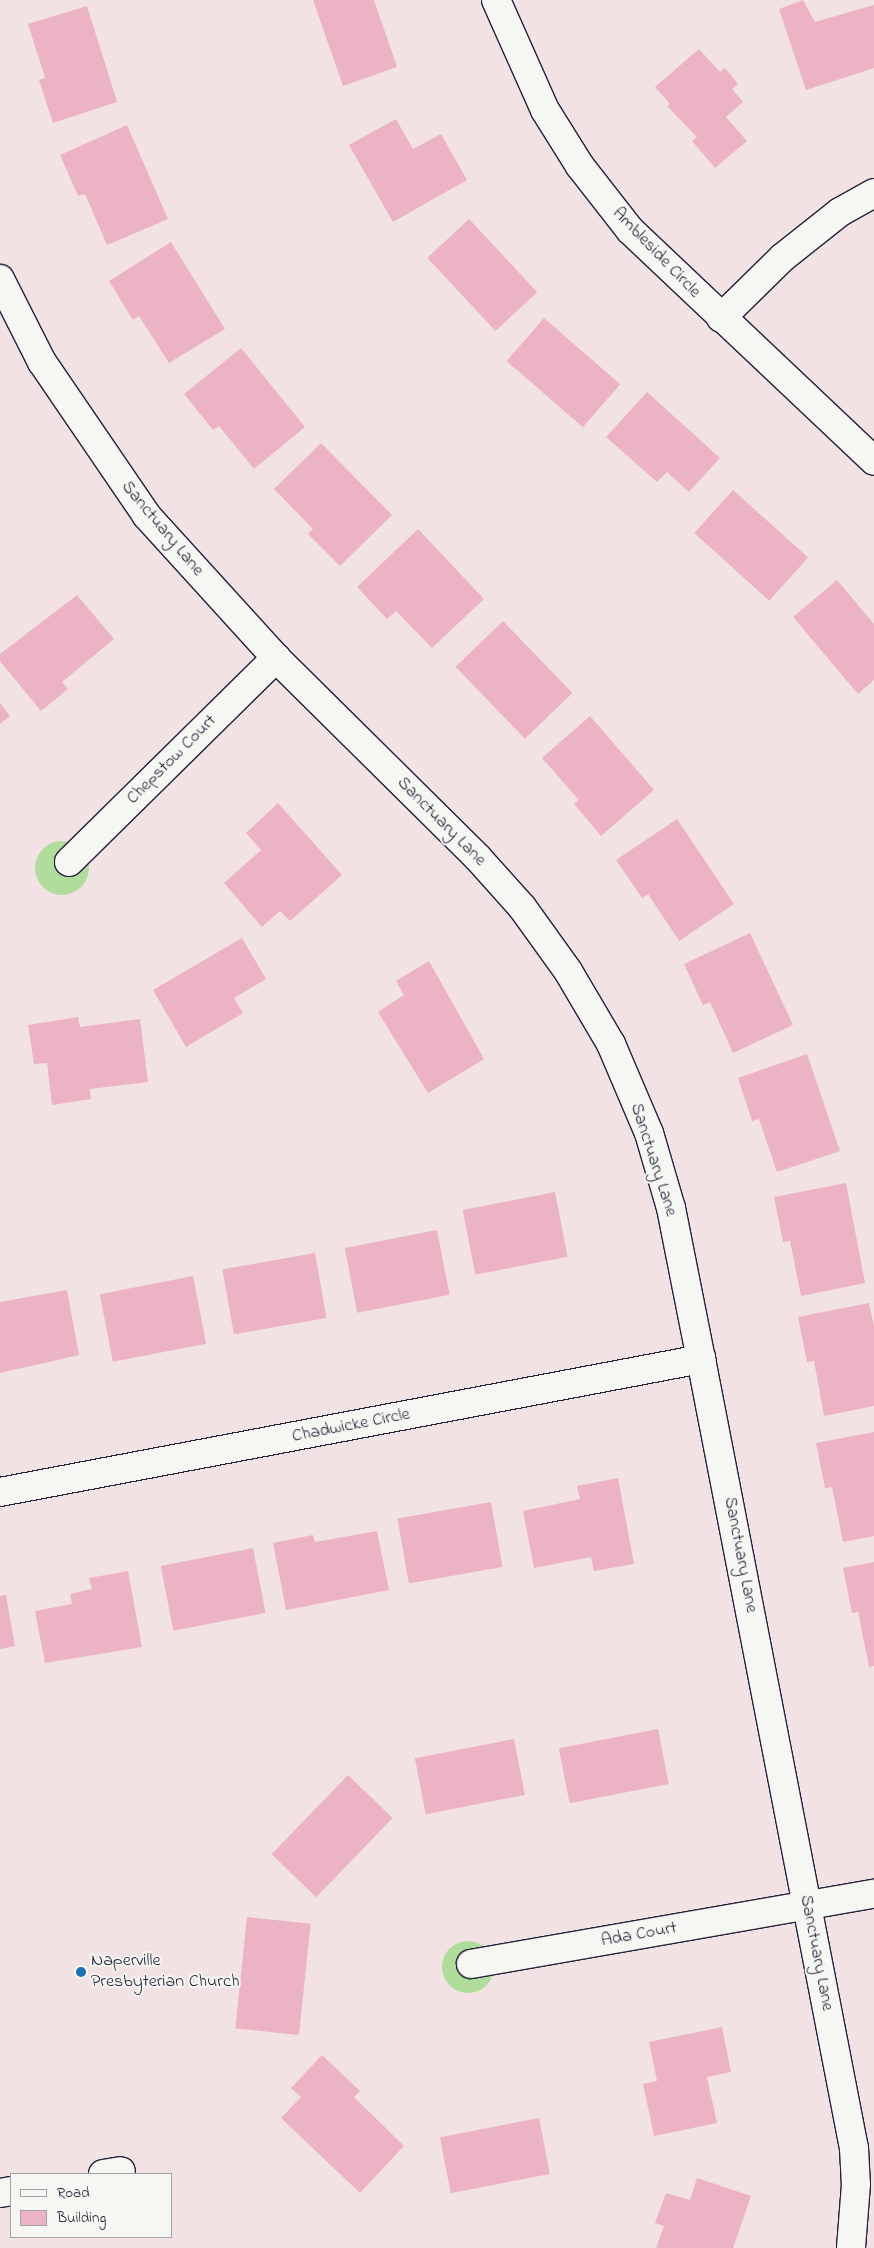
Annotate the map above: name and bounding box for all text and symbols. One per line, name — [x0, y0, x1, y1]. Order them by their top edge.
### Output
street label: Ambleside Circle — [607, 203, 705, 303]
street label: Sanctuary Lane — [116, 477, 208, 581]
street label: Chepstow Court — [123, 711, 221, 809]
street label: Sanctuary Lane — [392, 773, 490, 871]
street label: Sanctuary Lane — [625, 1101, 681, 1219]
street label: Chadwicke Circle — [290, 1404, 412, 1448]
street label: Sanctuary Lane — [718, 1495, 762, 1615]
street label: Sanctuary Lane — [794, 1893, 838, 2013]
street label: Ada Court — [599, 1918, 679, 1952]
place label: Naperville Presbyterian Church — [91, 1951, 239, 1994]
marker: Naperville Presbyterian Church — [75, 1966, 87, 1978]
legend — [10, 2173, 172, 2238]
text: Road — [57, 2182, 90, 2204]
text: Building — [57, 2207, 106, 2229]

